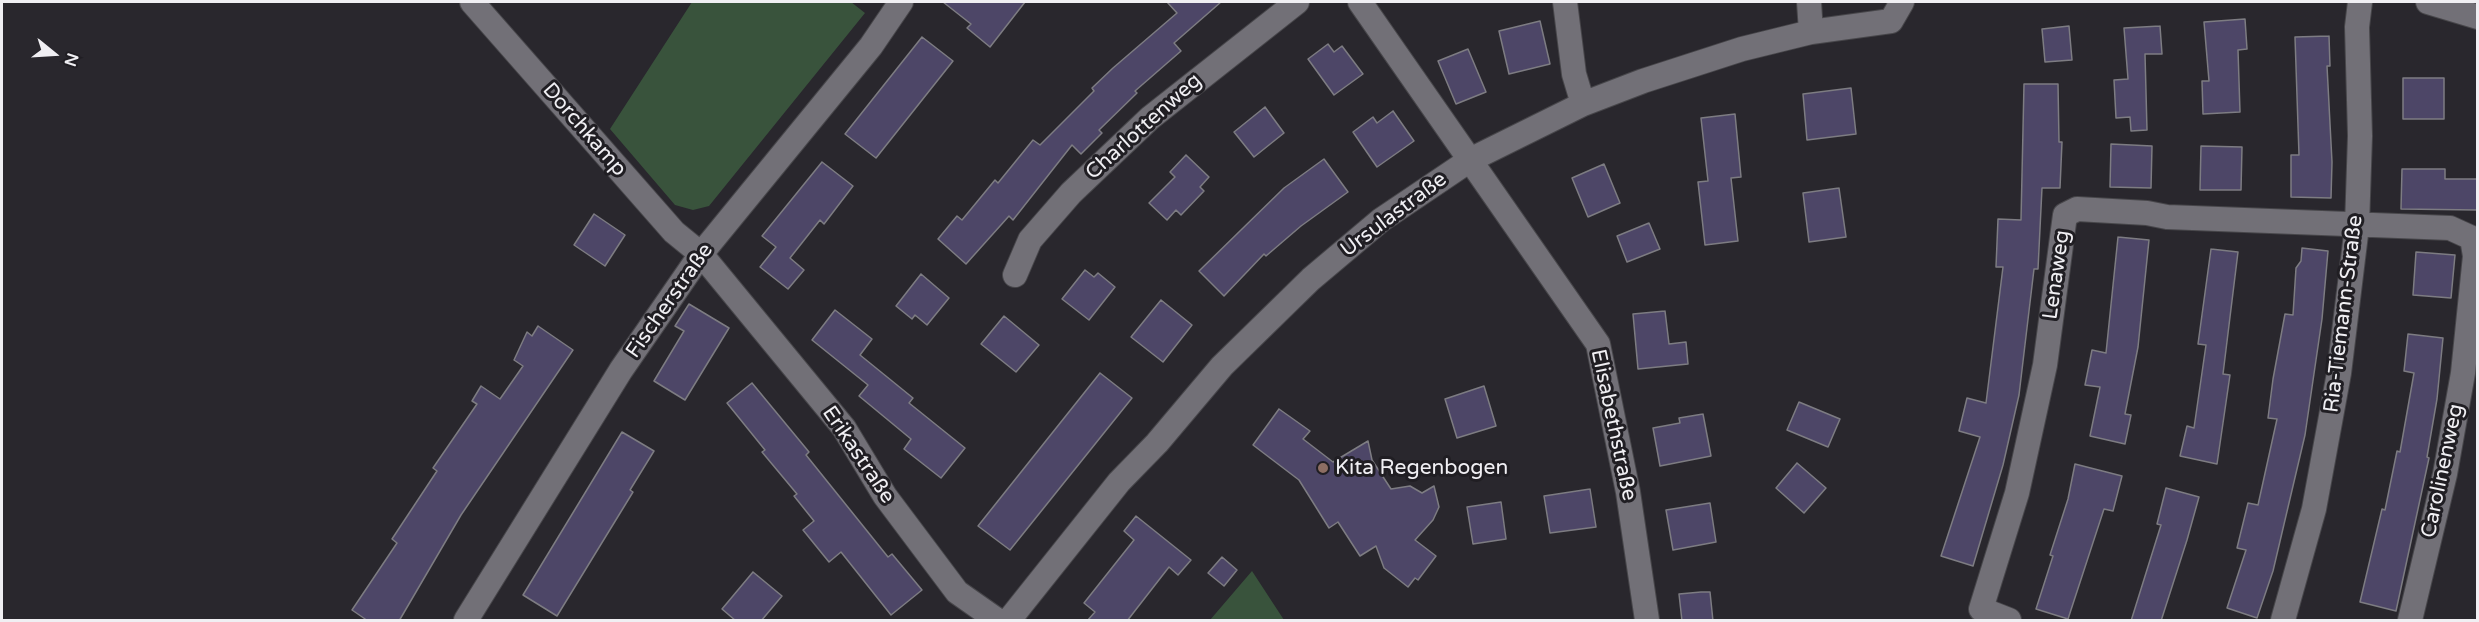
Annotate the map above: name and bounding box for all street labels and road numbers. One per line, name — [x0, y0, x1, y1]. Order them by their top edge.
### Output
street label: Charlottenweg — [1081, 68, 1207, 186]
street label: Dorchkamp — [537, 78, 631, 182]
street label: Ursulastraße — [1336, 167, 1452, 263]
street label: Ria-Tiemann-Straße — [2319, 214, 2369, 414]
street label: Lenaweg — [2038, 229, 2076, 321]
street label: Fischerstraße — [621, 239, 719, 363]
street label: Elisabethstraße — [1585, 347, 1641, 503]
street label: Erikastraße — [816, 401, 900, 509]
street label: Carolinenweg — [2417, 402, 2469, 540]

